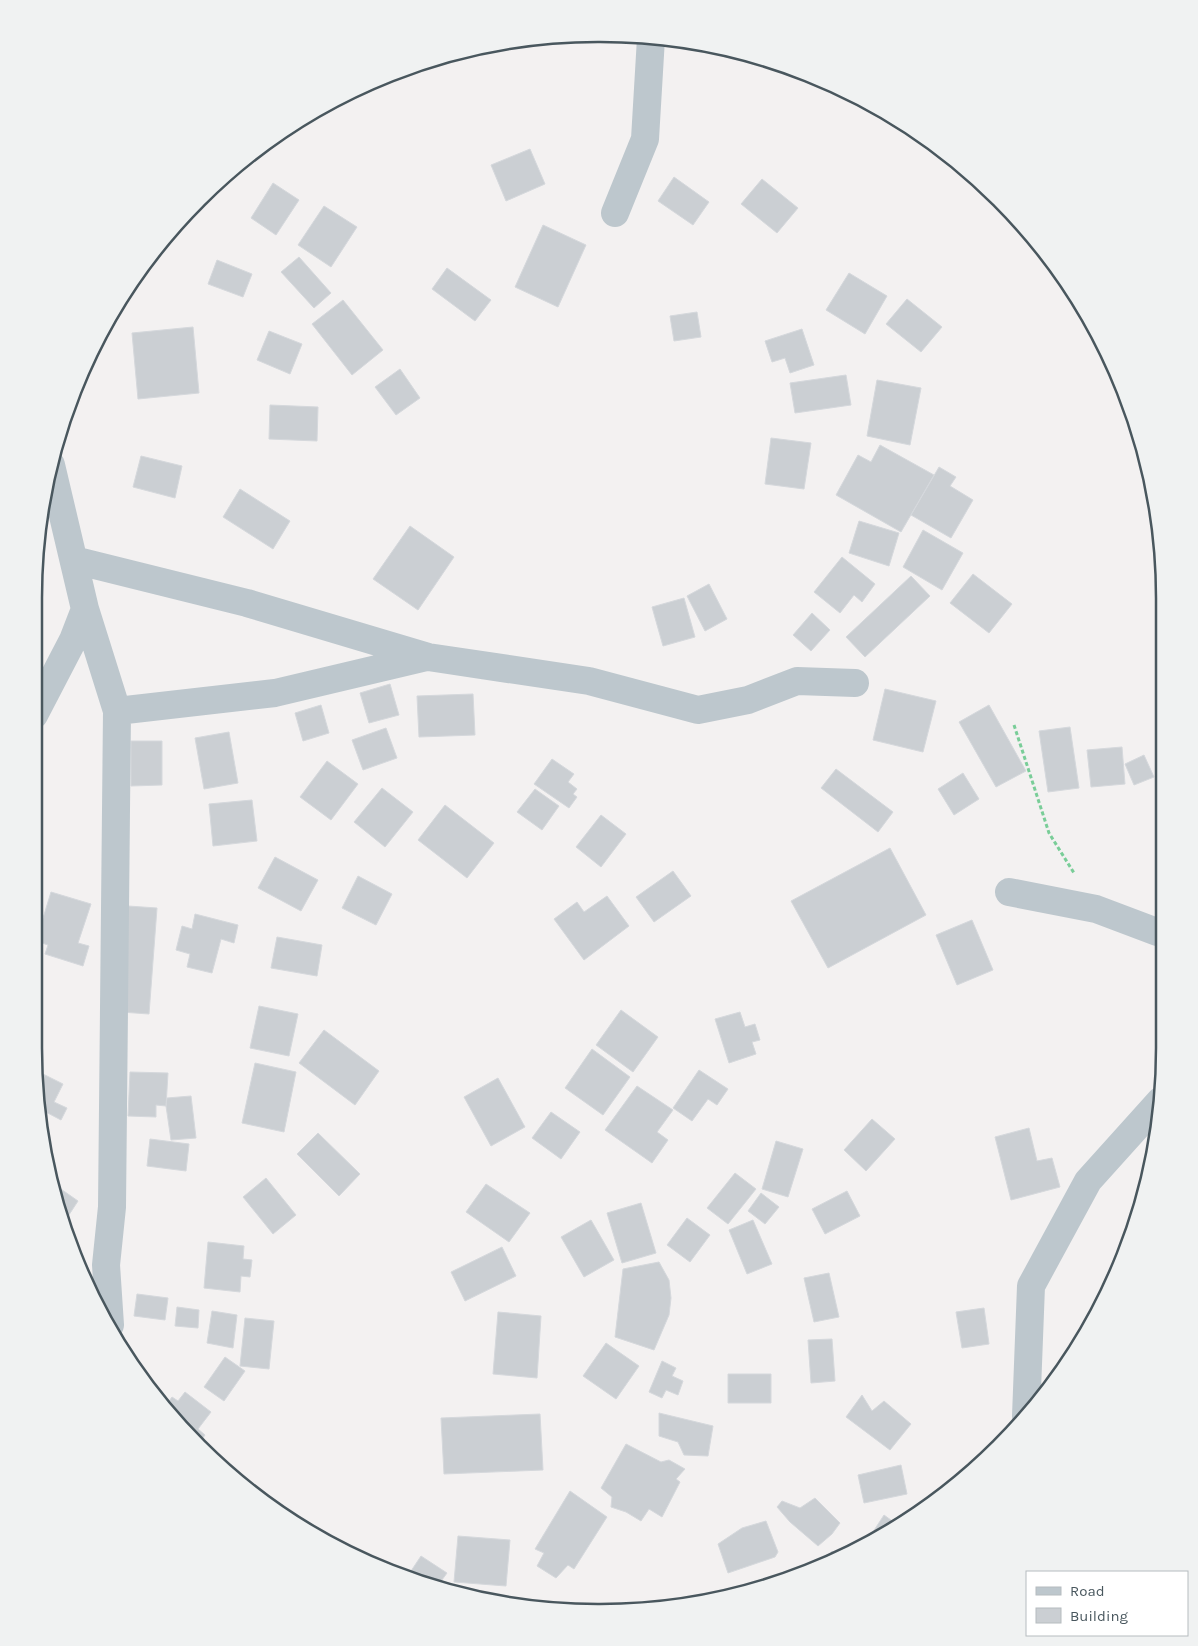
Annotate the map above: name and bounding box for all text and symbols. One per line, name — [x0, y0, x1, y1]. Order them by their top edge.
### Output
legend — [1026, 1571, 1188, 1636]
text: Road — [1070, 1582, 1105, 1600]
text: Building — [1070, 1607, 1128, 1625]

